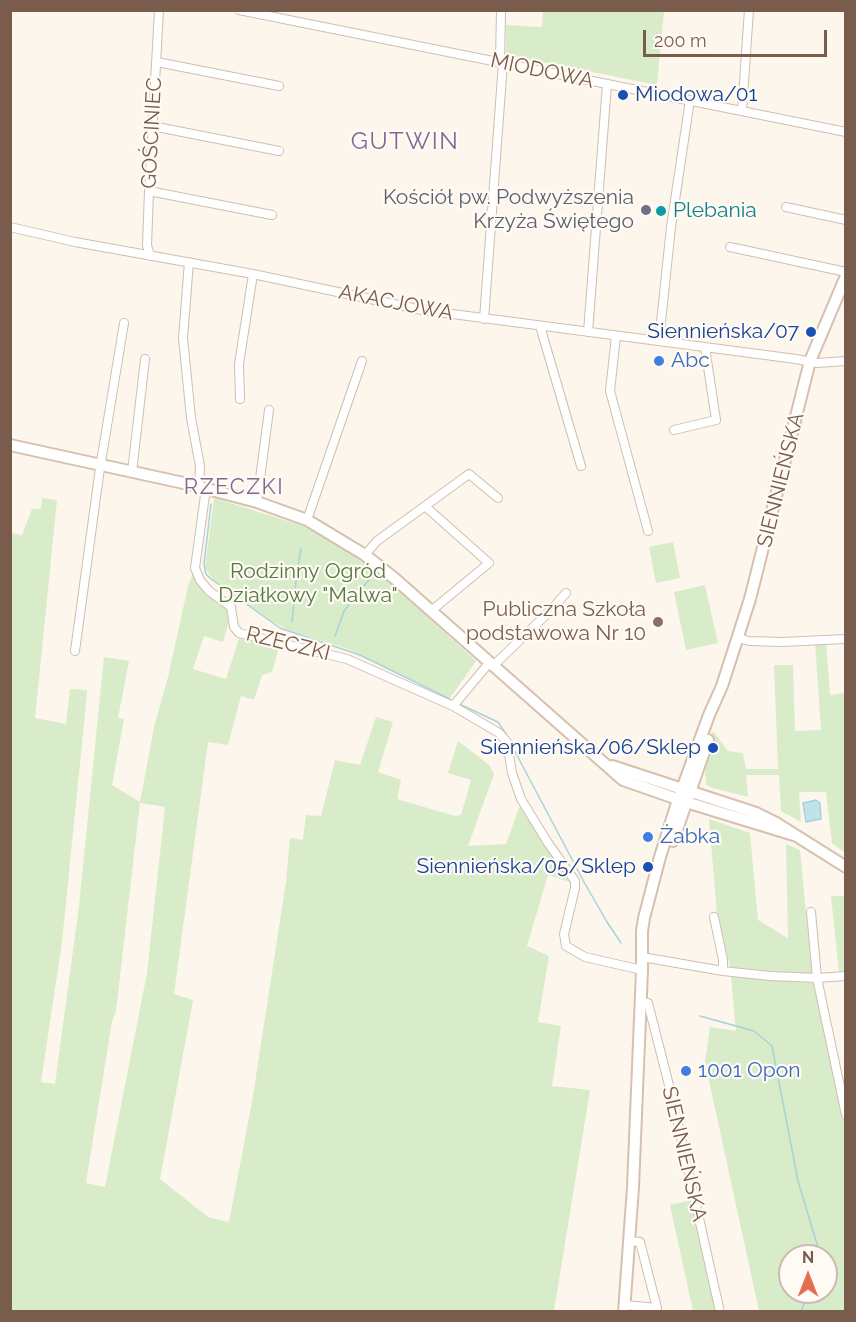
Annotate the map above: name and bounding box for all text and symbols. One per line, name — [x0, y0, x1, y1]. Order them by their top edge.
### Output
scale bar — [646, 18, 830, 56]
text: 200 m — [654, 30, 707, 51]
street label: MIODOWA — [488, 48, 596, 94]
street label: GOŚCINIEC — [136, 77, 168, 189]
place label: Miodowa/01 — [635, 82, 758, 108]
marker: Miodowa/01 — [616, 88, 630, 102]
district label: GUTWIN — [351, 128, 459, 156]
place label: Kościół pw. Podwyższenia Krzyża Świętego — [383, 185, 634, 235]
place label: Plebania — [673, 198, 757, 224]
marker: Kościół pw. Podwyższenia Krzyża Świętego — [639, 203, 653, 217]
marker: Plebania — [654, 204, 668, 218]
street label: AKACJOWA — [337, 280, 455, 326]
place label: Siennieńska/07 — [647, 319, 799, 345]
marker: Siennieńska/07 — [804, 325, 818, 339]
place label: Abc — [671, 348, 710, 374]
marker: Abc — [652, 354, 666, 368]
street label: SIENNIEŃSKA — [752, 410, 810, 550]
district label: RZECZKI — [184, 474, 284, 500]
park label: Rodzinny Ogród Działkowy "Malwa" — [218, 559, 398, 609]
place label: Publiczna Szkoła podstawowa Nr 10 — [466, 597, 646, 647]
marker: Publiczna Szkoła podstawowa Nr 10 — [651, 615, 665, 629]
street label: RZECZKI — [243, 621, 333, 667]
place label: Siennieńska/06/Sklep — [480, 735, 701, 761]
marker: Siennieńska/06/Sklep — [706, 741, 720, 755]
place label: Żabka — [660, 824, 720, 850]
marker: Żabka — [641, 830, 655, 844]
place label: Siennieńska/05/Sklep — [416, 854, 636, 880]
marker: Siennieńska/05/Sklep — [641, 860, 655, 874]
place label: 1001 Opon — [698, 1058, 800, 1084]
marker: 1001 Opon — [679, 1064, 693, 1078]
street label: SIENNIEŃSKA — [656, 1084, 712, 1224]
north arrow — [778, 1244, 838, 1304]
text: N — [802, 1248, 814, 1267]

